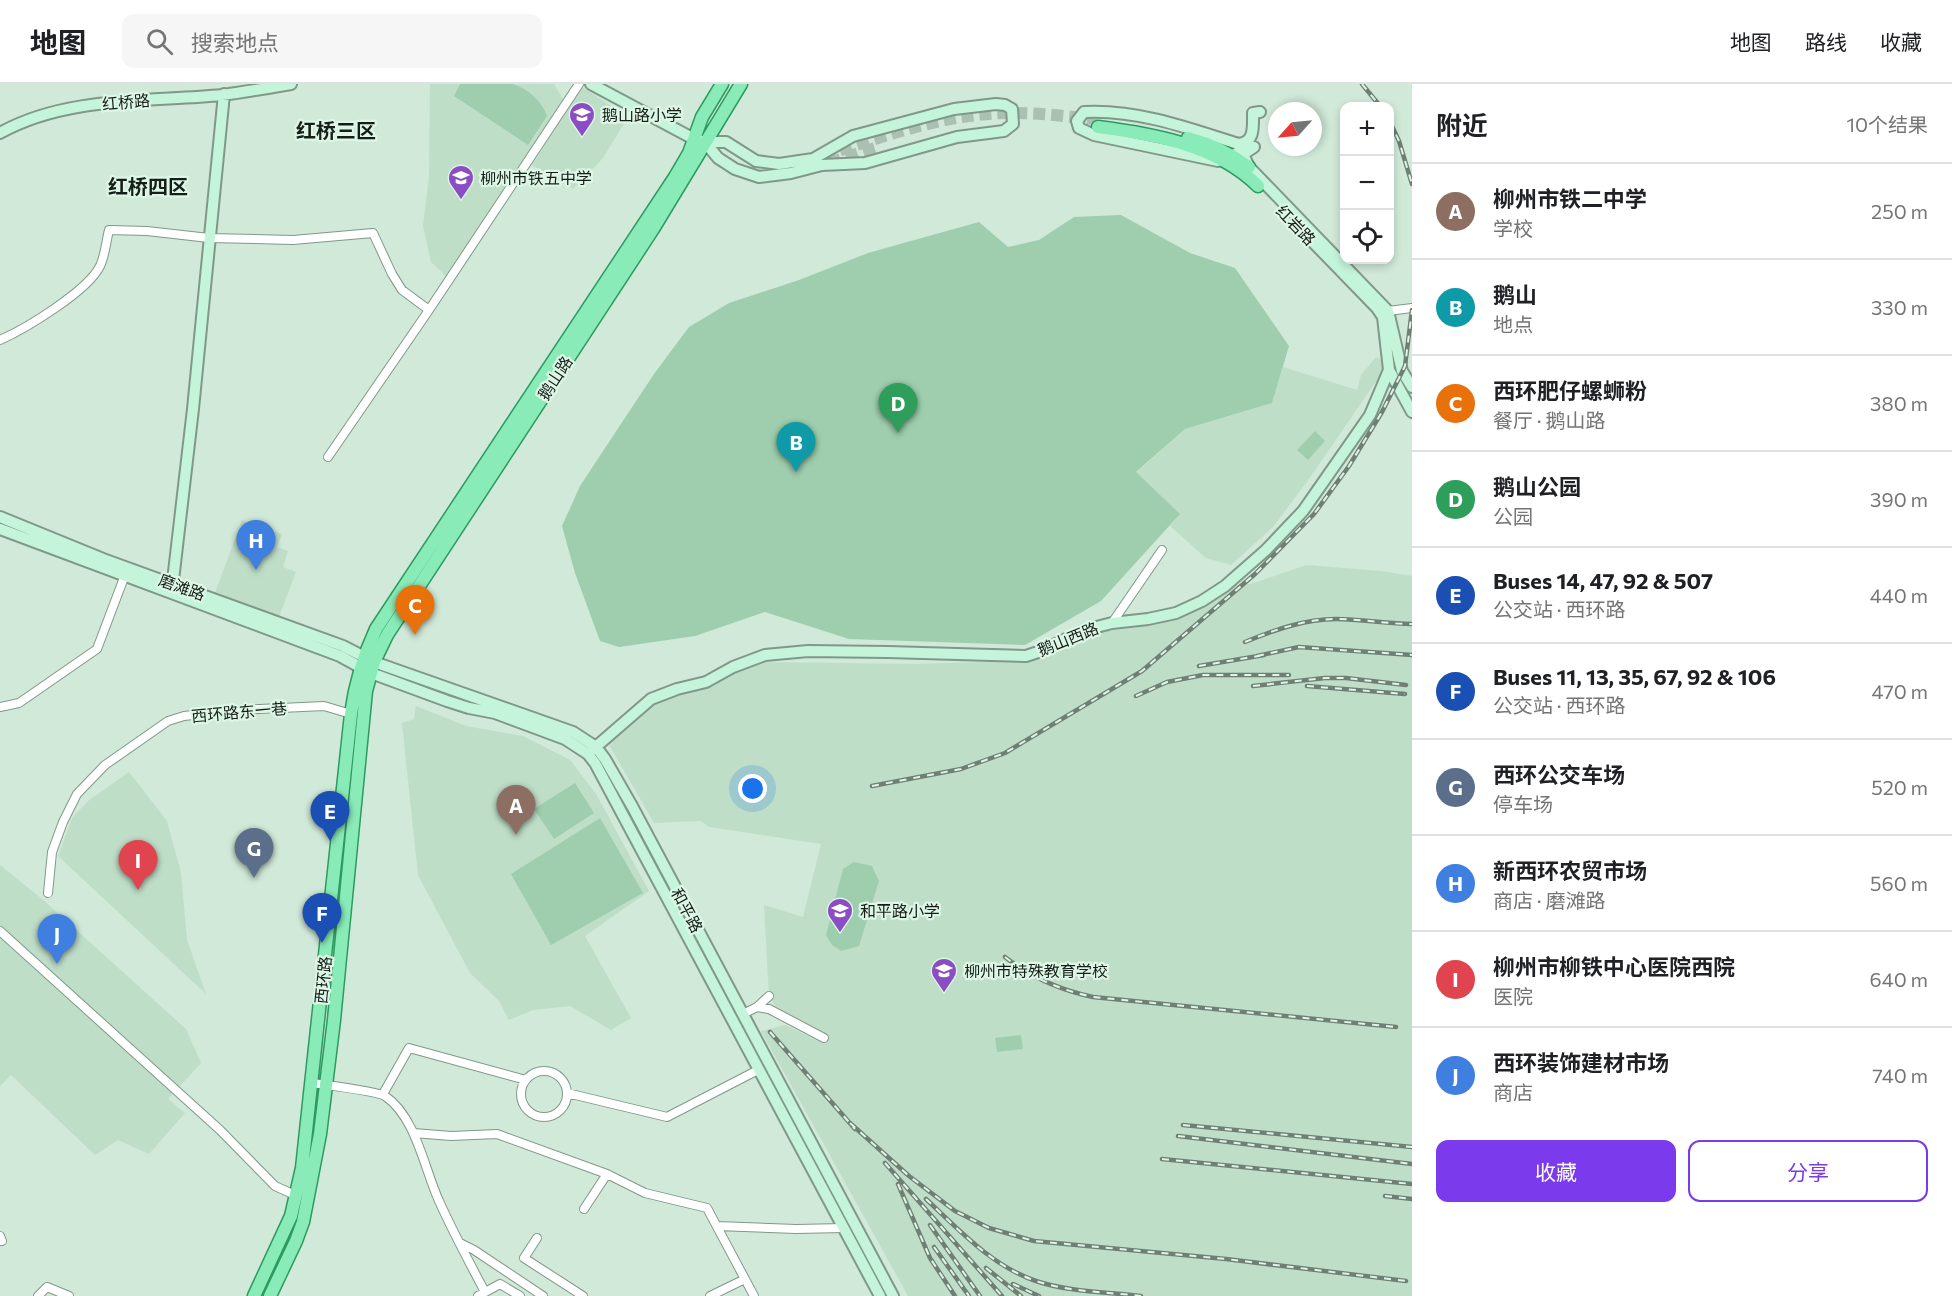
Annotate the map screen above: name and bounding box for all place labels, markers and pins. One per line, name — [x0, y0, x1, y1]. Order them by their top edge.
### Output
school or university icon: 鹅山路小学 — [567, 100, 597, 138]
place label: 鹅山路小学 — [602, 105, 682, 124]
school or university icon: 柳州市铁五中学 — [446, 163, 476, 201]
place label: 柳州市铁五中学 — [480, 168, 592, 187]
pin: D — [878, 384, 918, 433]
pin: B — [776, 422, 816, 472]
pin: H — [236, 520, 276, 570]
pin: C — [396, 586, 434, 635]
pin: A — [496, 786, 536, 835]
pin: E — [310, 792, 350, 841]
pin: G — [234, 828, 274, 878]
pin: I — [118, 840, 158, 890]
pin: F — [302, 894, 342, 943]
school or university icon: 和平路小学 — [825, 896, 855, 934]
place label: 和平路小学 — [860, 901, 940, 920]
pin: J — [38, 914, 76, 964]
school or university icon: 柳州市特殊教育学校 — [929, 956, 959, 994]
place label: 柳州市特殊教育学校 — [964, 961, 1108, 980]

